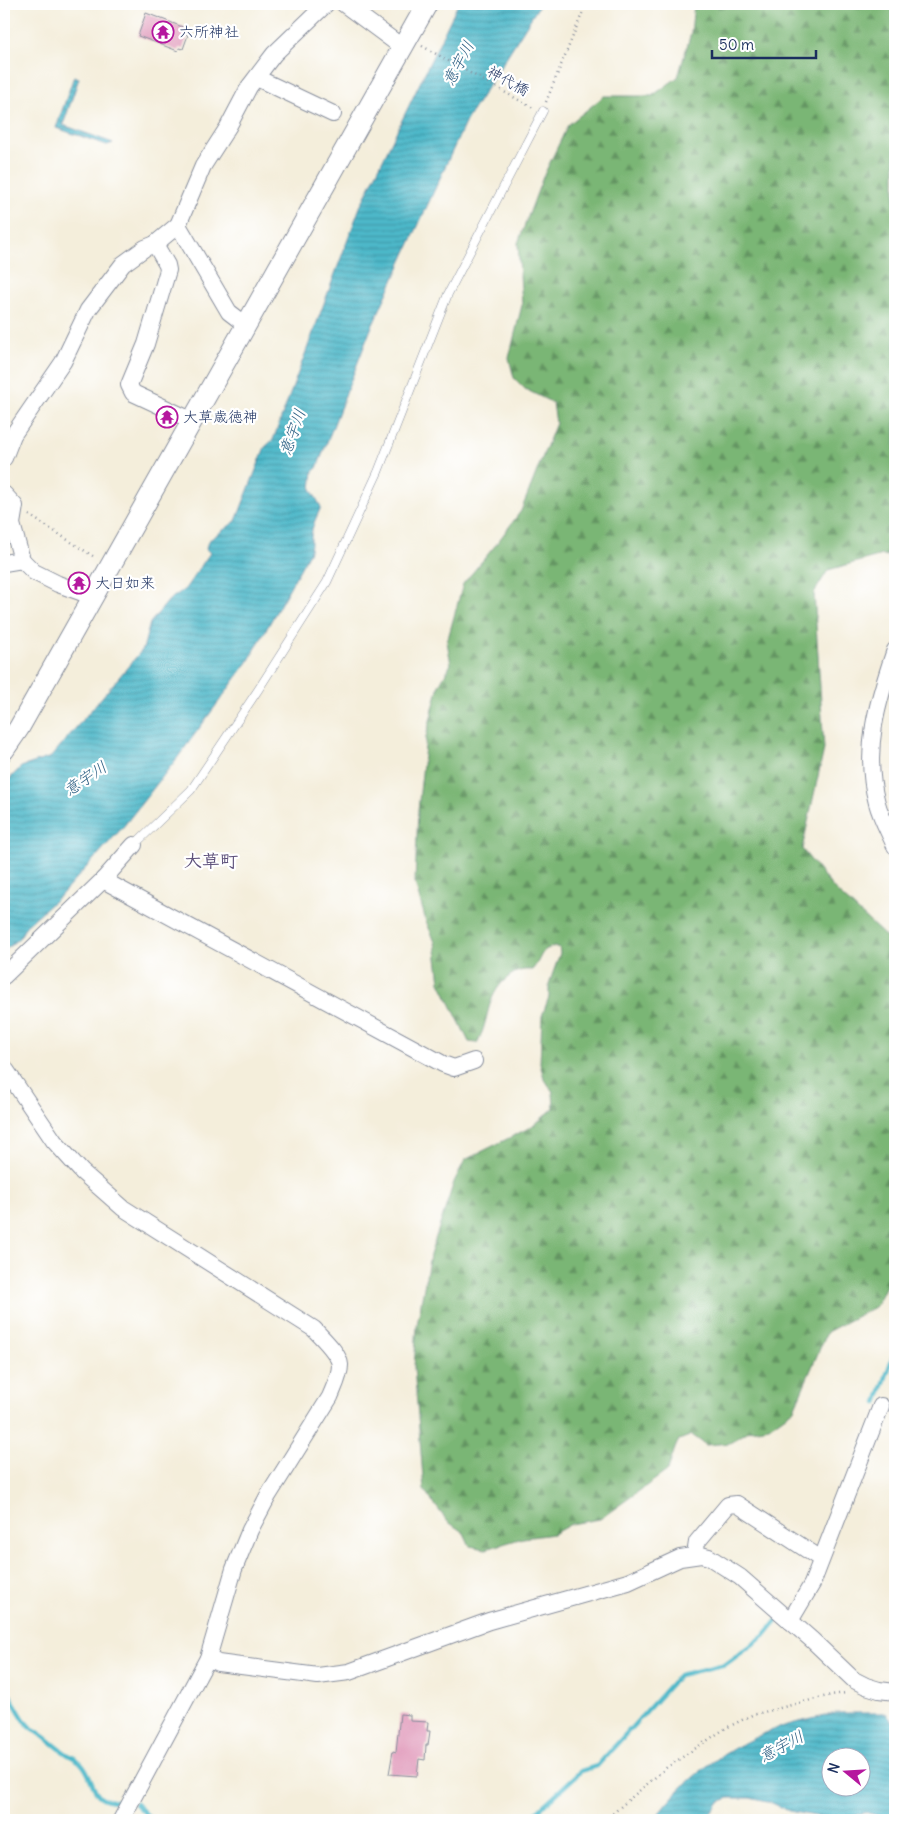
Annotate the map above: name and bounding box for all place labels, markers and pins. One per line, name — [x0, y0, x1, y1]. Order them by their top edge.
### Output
temple icon: 六所神社 — [151, 20, 175, 44]
place label: 六所神社 — [179, 22, 239, 41]
temple icon: 大草歳徳神 — [155, 405, 179, 429]
place label: 大草歳徳神 — [183, 407, 258, 426]
temple icon: 大日如来 — [67, 571, 91, 595]
place label: 大日如来 — [95, 573, 155, 592]

